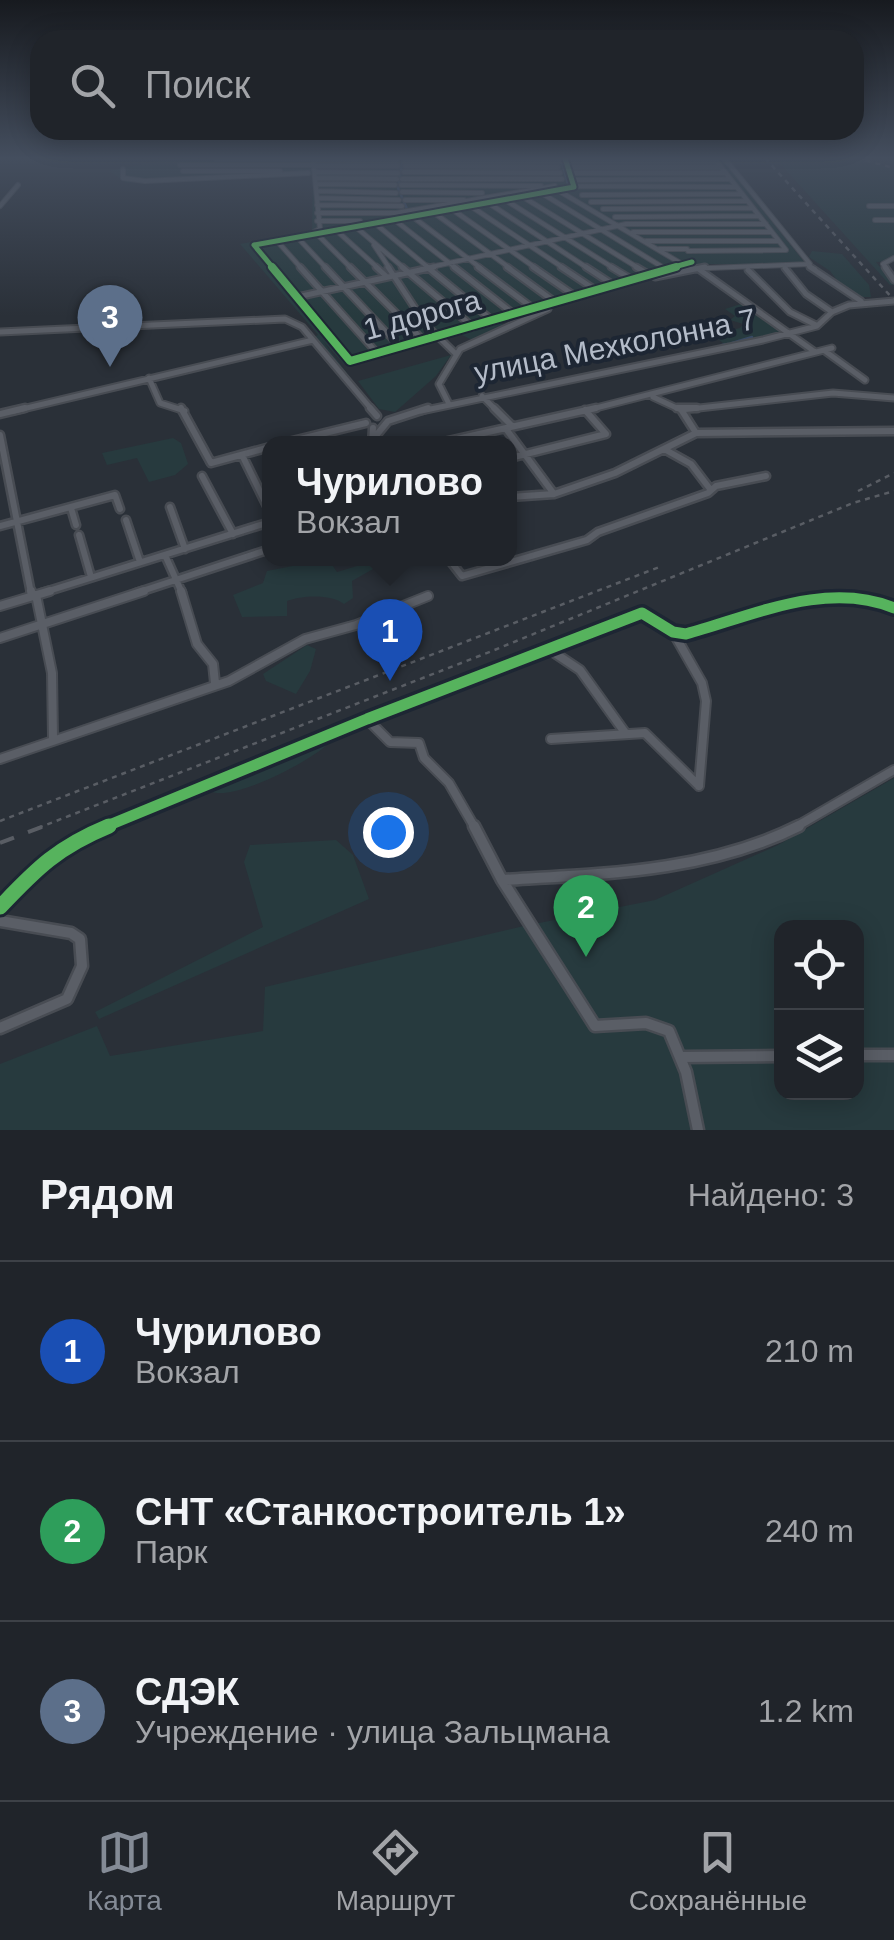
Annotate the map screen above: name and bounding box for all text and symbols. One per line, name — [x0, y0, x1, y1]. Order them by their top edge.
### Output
search box — [30, 30, 864, 140]
icon: search — [65, 58, 120, 113]
text: Поиск — [145, 64, 250, 106]
street label: 1 дорога — [360, 283, 484, 346]
pin: 3 — [78, 284, 142, 367]
street label: улица Мехколонна 7 — [471, 302, 758, 389]
popup — [262, 436, 517, 566]
text: Чурилово — [296, 461, 483, 503]
text: Вокзал — [296, 504, 401, 540]
pin: 1 — [358, 598, 422, 681]
your location — [363, 807, 414, 858]
pin: 2 — [554, 874, 618, 957]
map controls — [774, 920, 864, 1100]
button: locate — [774, 920, 864, 1010]
button: layers — [774, 1010, 864, 1100]
text: Рядом — [40, 1171, 175, 1218]
text: Найдено: 3 — [688, 1177, 854, 1213]
text: Чурилово — [135, 1311, 322, 1353]
text: 1 — [64, 1333, 81, 1369]
text: 210 m — [765, 1333, 854, 1369]
text: Вокзал — [135, 1354, 240, 1390]
text: СНТ «Станкостроитель 1» — [135, 1491, 626, 1533]
text: 2 — [64, 1513, 81, 1549]
text: 240 m — [765, 1513, 854, 1549]
text: Парк — [135, 1534, 208, 1570]
text: СДЭК — [135, 1671, 239, 1713]
text: 3 — [64, 1693, 81, 1729]
text: 1.2 km — [758, 1693, 854, 1729]
text: Учреждение · улица Зальцмана — [135, 1714, 610, 1750]
tab: Карта — [87, 1825, 162, 1917]
tab: Маршрут — [336, 1825, 455, 1917]
tab: Сохранённые — [629, 1825, 807, 1917]

